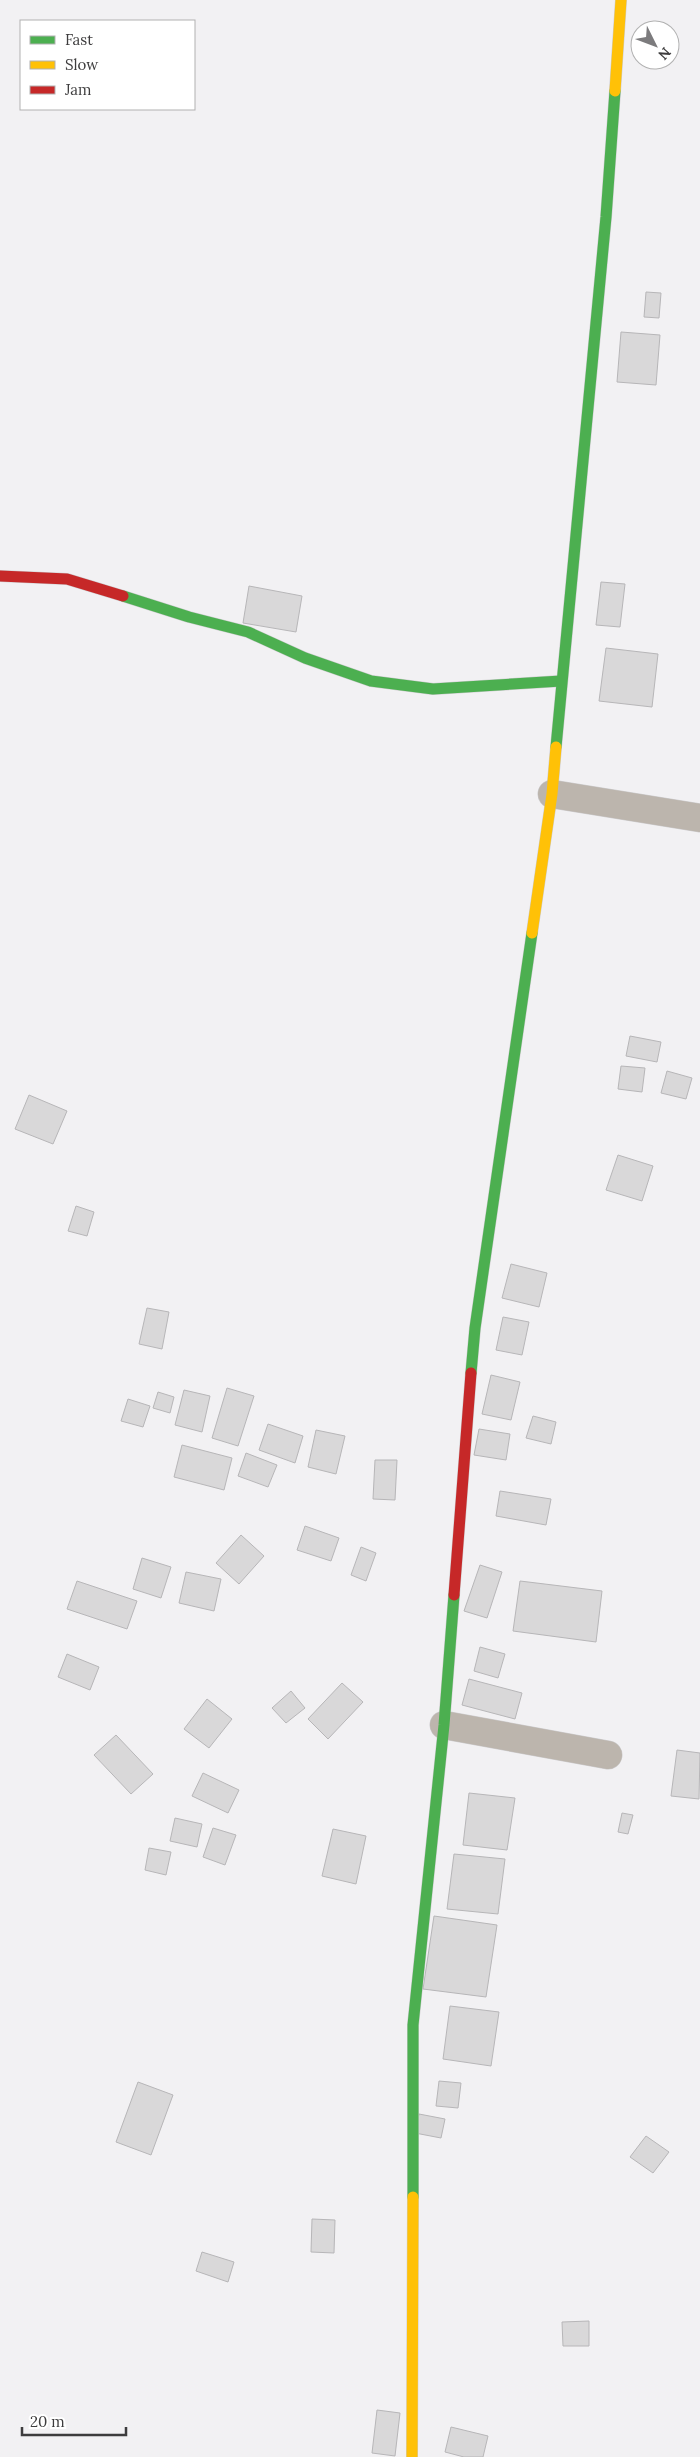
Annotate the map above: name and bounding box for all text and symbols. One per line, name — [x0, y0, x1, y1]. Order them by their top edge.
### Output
legend — [20, 20, 195, 110]
north arrow — [630, 20, 680, 70]
text: Fast — [65, 30, 93, 49]
text: N — [654, 44, 675, 64]
text: Slow — [65, 55, 98, 74]
text: Jam — [64, 80, 92, 99]
scale bar — [22, 2404, 126, 2436]
text: 20 m — [30, 2412, 65, 2431]

